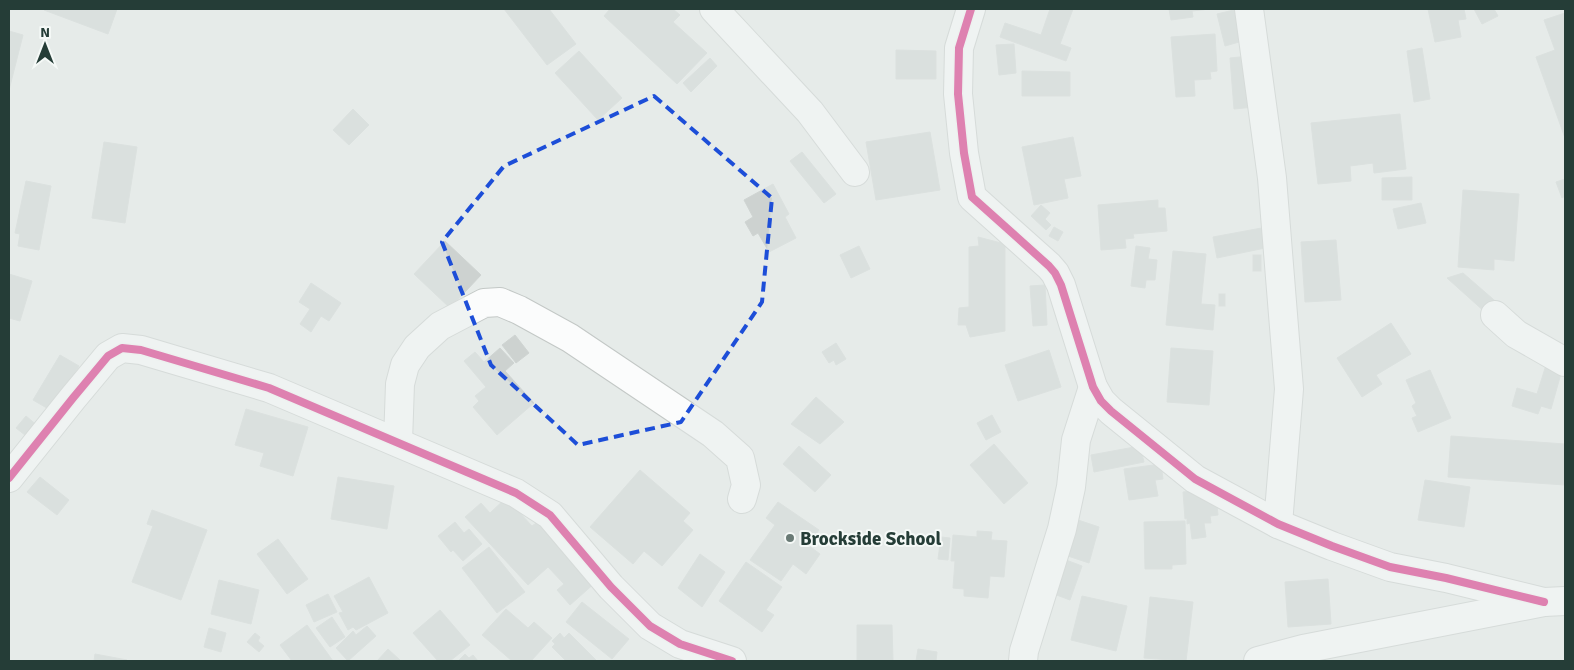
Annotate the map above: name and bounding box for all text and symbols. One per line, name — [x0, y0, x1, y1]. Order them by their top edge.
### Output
north arrow — [20, 20, 70, 70]
text: N — [40, 24, 50, 41]
place label: Brockside School — [800, 527, 941, 551]
marker: Brockside School — [784, 532, 796, 544]

